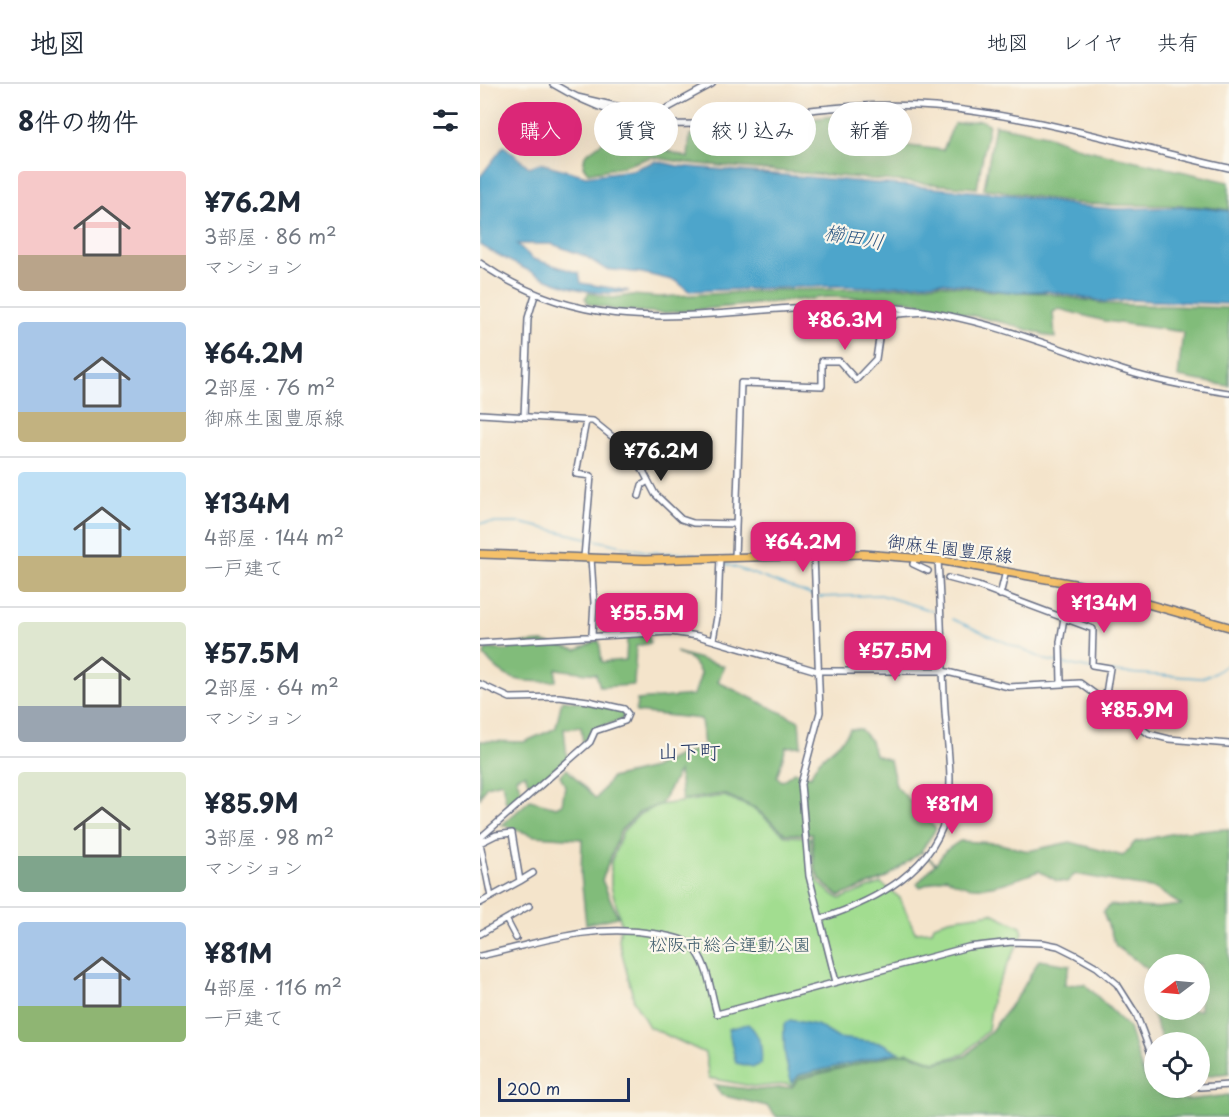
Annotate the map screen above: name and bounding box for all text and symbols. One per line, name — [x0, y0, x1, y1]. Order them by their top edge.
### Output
text: 地図 — [30, 20, 86, 63]
text: 地図 — [987, 25, 1029, 57]
text: レイヤ — [1062, 25, 1124, 57]
text: 共有 — [1157, 25, 1199, 57]
text: 8件の物件 — [18, 101, 138, 140]
chip: 購入 — [498, 102, 582, 156]
chip: 賃貸 — [594, 102, 678, 156]
chip: 絞り込み — [690, 102, 816, 156]
chip: 新着 — [828, 102, 912, 156]
icon: filters — [429, 104, 462, 137]
text: ¥76.2M — [204, 182, 301, 221]
icon: home — [66, 195, 138, 267]
water label: 櫛田川 — [822, 216, 886, 256]
text: 3部屋 · 86 m² — [204, 221, 337, 251]
text: マンション — [204, 251, 303, 281]
pin: ¥86.3M — [796, 300, 894, 351]
text: ¥86.3M — [807, 304, 883, 334]
text: ¥64.2M — [204, 333, 304, 372]
icon: home — [66, 346, 138, 418]
text: 2部屋 · 76 m² — [204, 372, 335, 402]
text: 御麻生園豊原線 — [204, 402, 344, 432]
pin: ¥76.2M — [612, 431, 710, 482]
text: ¥76.2M — [624, 435, 698, 465]
text: ¥134M — [204, 483, 290, 522]
icon: home — [66, 496, 138, 568]
text: 4部屋 · 144 m² — [204, 522, 344, 552]
pin: ¥64.2M — [754, 522, 852, 573]
text: ¥64.2M — [765, 526, 841, 556]
street label: 御麻生園豊原線 — [886, 526, 1014, 569]
text: 一戸建て — [204, 552, 284, 582]
pin: ¥134M — [1062, 583, 1146, 634]
text: ¥134M — [1071, 587, 1137, 617]
pin: ¥55.5M — [598, 593, 696, 644]
text: ¥55.5M — [610, 597, 684, 627]
pin: ¥57.5M — [846, 631, 944, 682]
text: ¥57.5M — [204, 633, 300, 672]
text: ¥57.5M — [858, 635, 932, 665]
icon: home — [66, 646, 138, 718]
text: 2部屋 · 64 m² — [204, 672, 339, 702]
pin: ¥85.9M — [1088, 690, 1186, 741]
text: ¥85.9M — [1101, 694, 1173, 724]
text: マンション — [204, 702, 303, 732]
district label: 山下町 — [658, 734, 721, 766]
text: ¥85.9M — [204, 783, 299, 822]
pin: ¥81M — [916, 784, 988, 835]
text: ¥81M — [926, 788, 978, 818]
icon: home — [66, 796, 138, 868]
text: 3部屋 · 98 m² — [204, 822, 334, 852]
text: マンション — [204, 852, 303, 882]
park label: 松阪市総合運動公園 — [649, 930, 811, 957]
text: ¥81M — [204, 933, 272, 972]
icon: home — [66, 946, 138, 1018]
north arrow — [1144, 954, 1210, 1020]
map controls — [1144, 954, 1210, 1098]
text: 4部屋 · 116 m² — [204, 972, 342, 1002]
text: 一戸建て — [204, 1002, 284, 1032]
button: locate — [1144, 1032, 1210, 1098]
scale bar — [498, 1075, 630, 1102]
text: 200 m — [507, 1076, 560, 1100]

